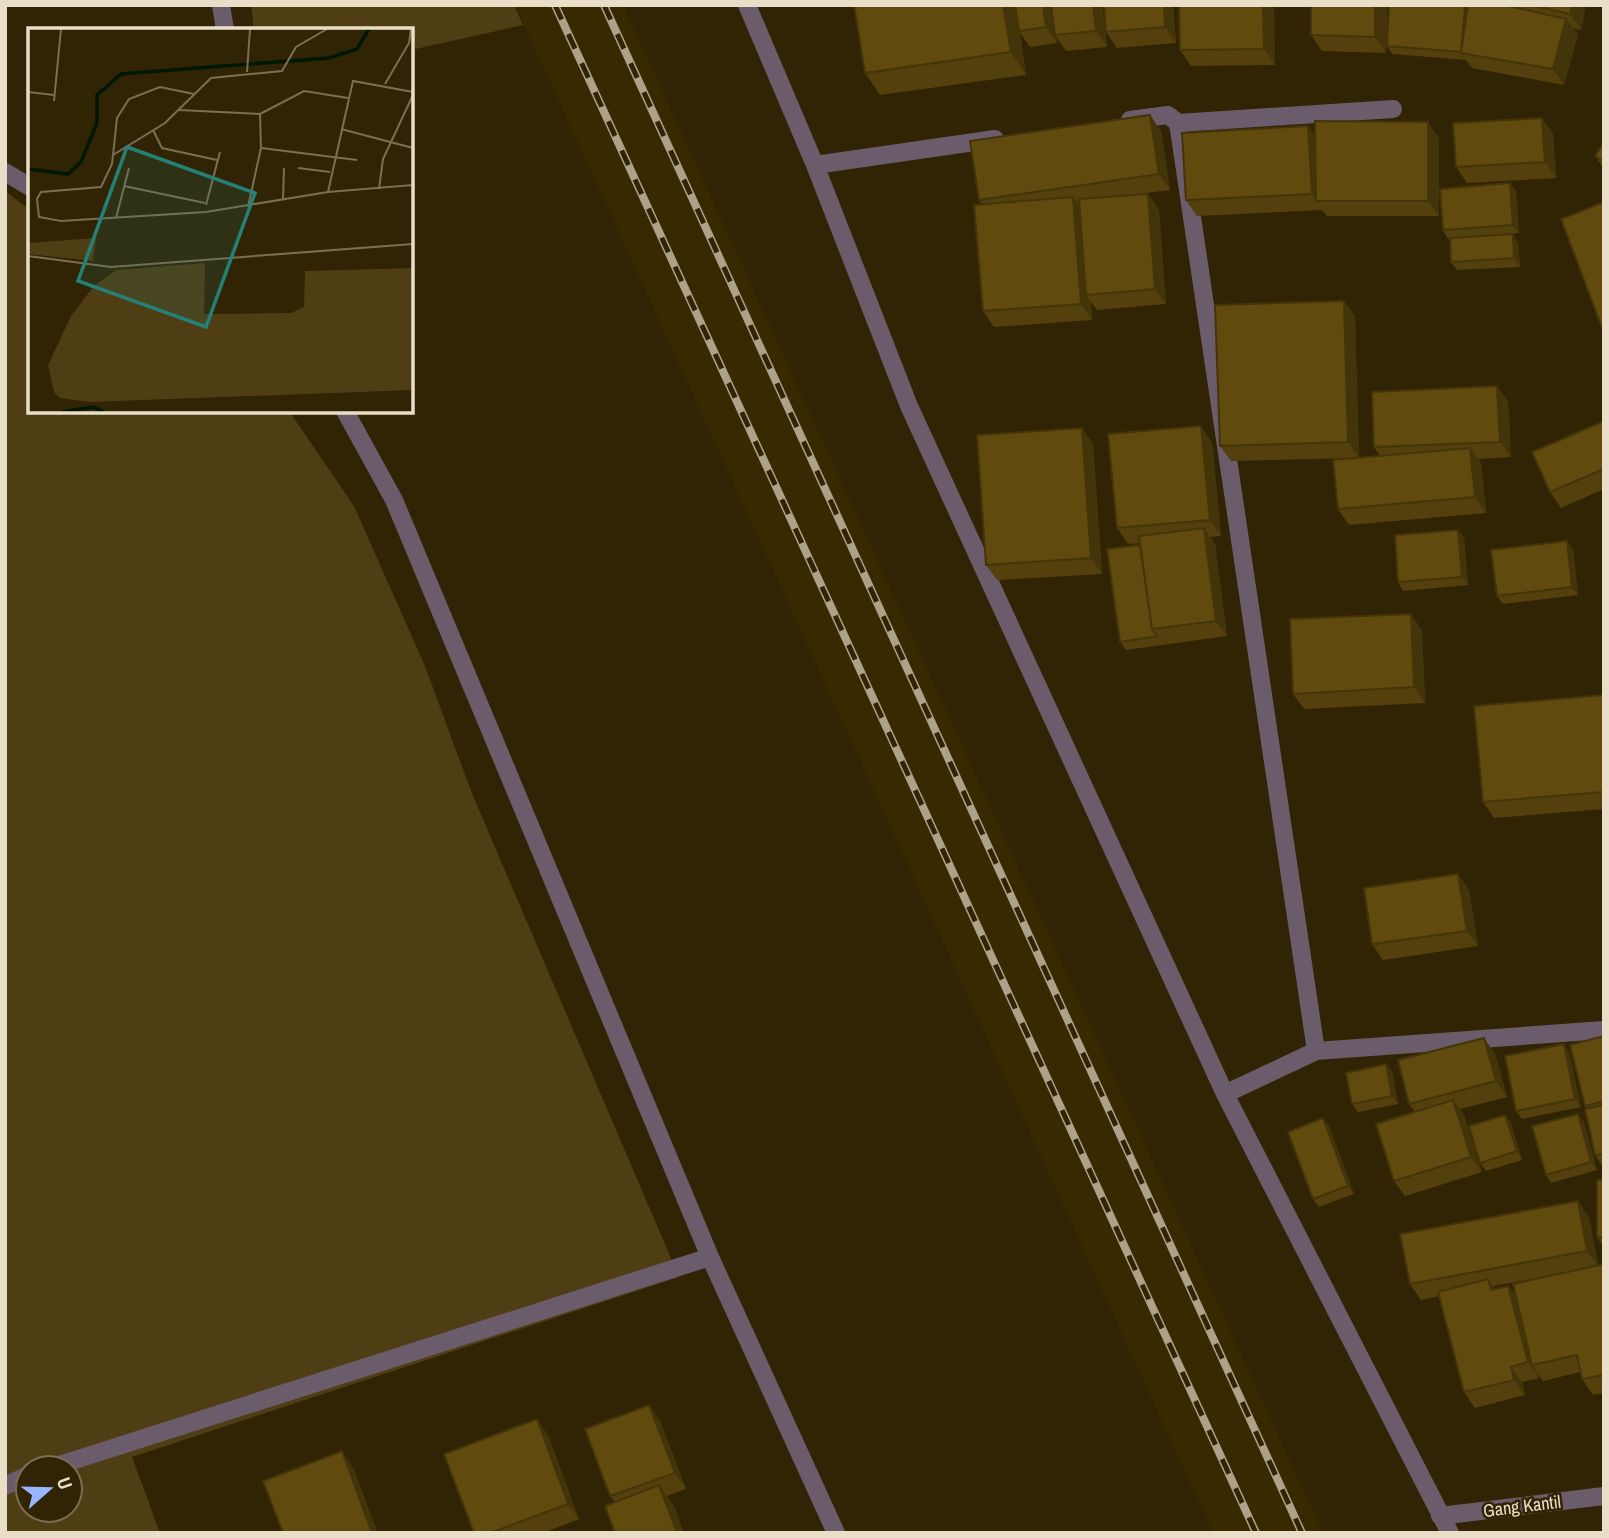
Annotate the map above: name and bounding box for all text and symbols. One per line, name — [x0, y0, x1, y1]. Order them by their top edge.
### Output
inset map — [28, 28, 413, 413]
north arrow — [14, 1454, 84, 1524]
text: U — [51, 1473, 79, 1493]
street label: Gang Kantil — [1482, 1489, 1562, 1523]

